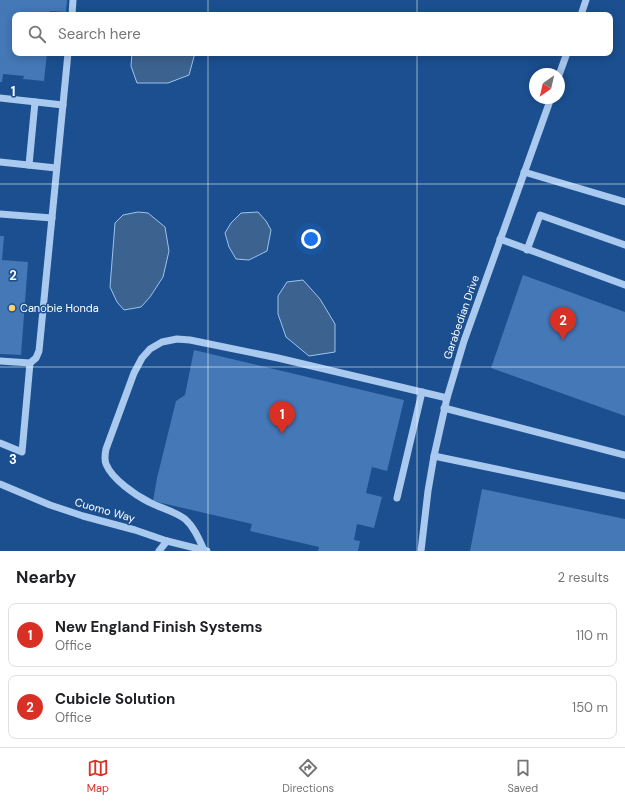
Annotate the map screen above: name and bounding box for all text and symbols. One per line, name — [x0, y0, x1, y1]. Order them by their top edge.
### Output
search box — [12, 12, 613, 56]
icon: search — [26, 23, 48, 45]
text: Search here — [58, 24, 141, 44]
north arrow — [529, 68, 565, 104]
text: 1 — [11, 83, 15, 100]
your location — [301, 229, 321, 249]
text: 2 — [9, 267, 17, 284]
street label: Garabedian Drive — [440, 273, 482, 361]
place label: Canobie Honda — [20, 301, 99, 315]
marker: Canobie Honda — [7, 303, 17, 313]
pin: 2 — [550, 307, 576, 340]
pin: 1 — [269, 401, 295, 434]
text: 3 — [9, 451, 17, 468]
street label: Cuomo Way — [73, 495, 137, 525]
text: Nearby — [16, 566, 76, 588]
text: 2 results — [558, 569, 609, 586]
text: New England Finish Systems — [55, 617, 262, 637]
text: 1 — [28, 627, 32, 644]
text: 110 m — [576, 627, 608, 644]
text: Office — [55, 637, 92, 654]
text: Cubicle Solution — [55, 689, 175, 709]
text: 2 — [26, 699, 34, 716]
text: 150 m — [572, 699, 608, 716]
text: Office — [55, 709, 92, 726]
tab: Map — [87, 757, 109, 795]
tab: Directions — [282, 757, 334, 795]
tab: Saved — [507, 757, 538, 795]

